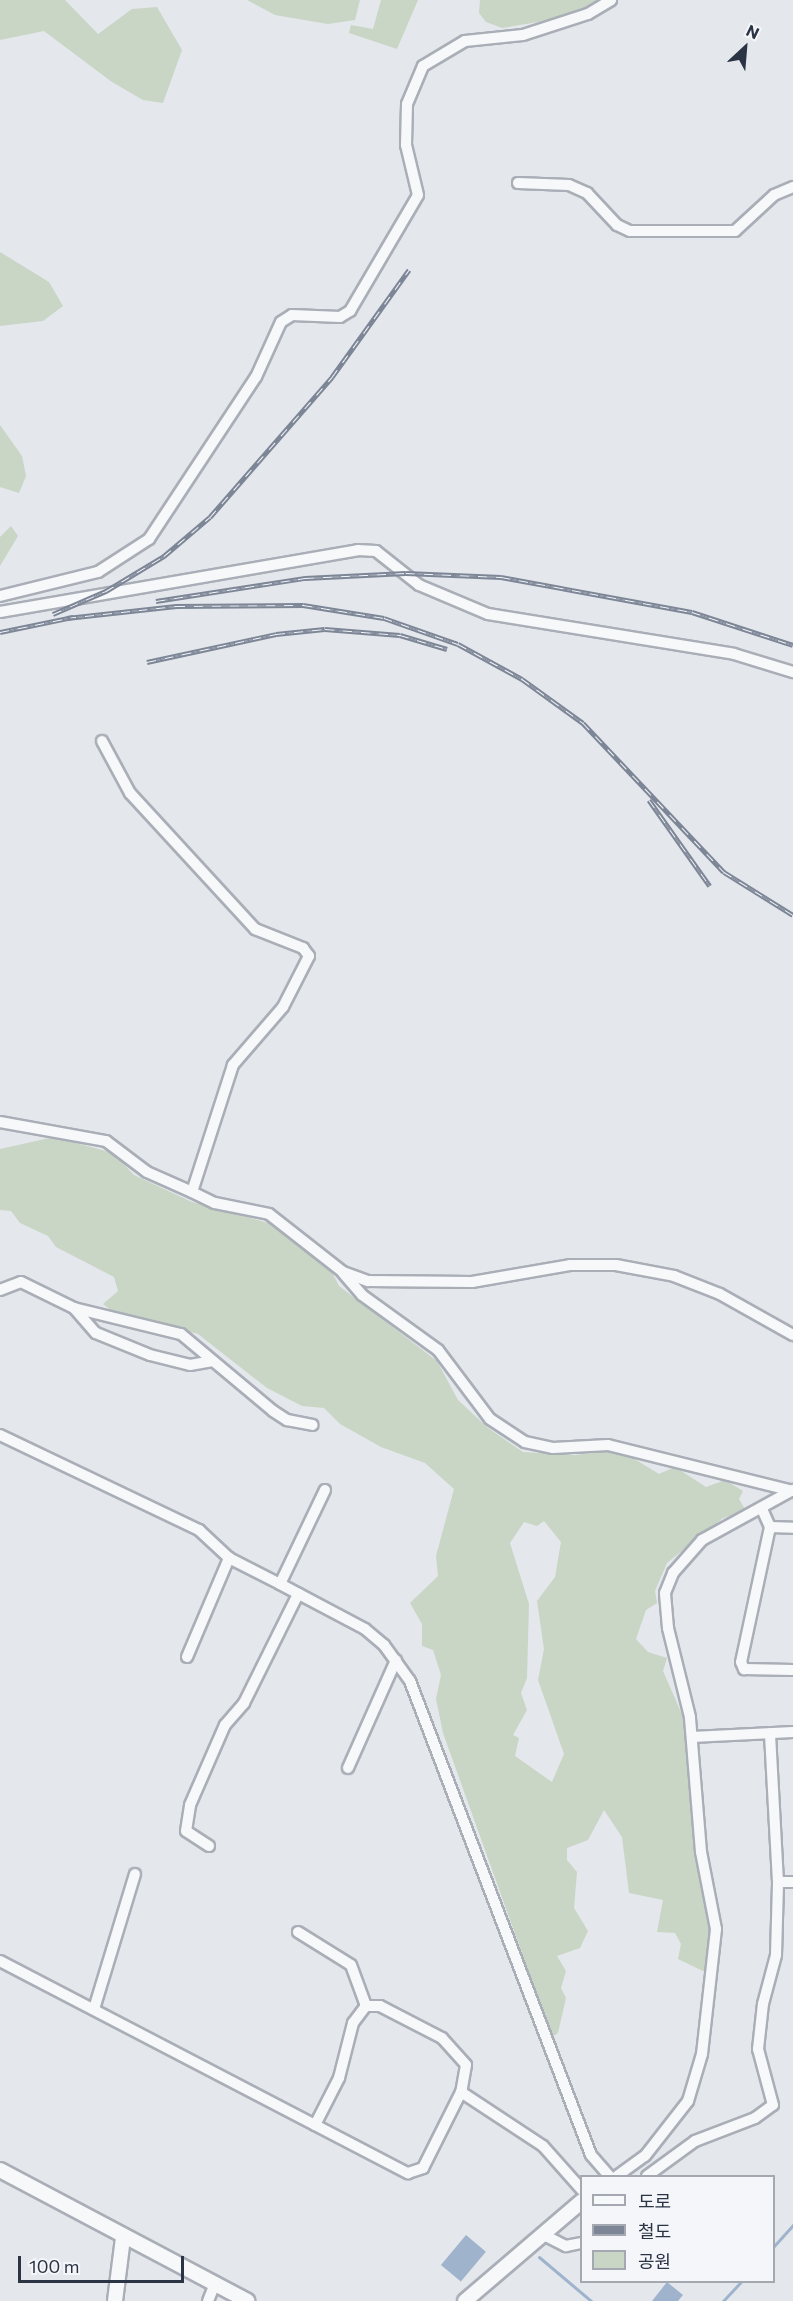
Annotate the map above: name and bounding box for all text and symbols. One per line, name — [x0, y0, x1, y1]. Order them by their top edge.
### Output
north arrow — [715, 18, 775, 78]
text: N — [744, 20, 763, 43]
legend — [580, 2175, 775, 2283]
text: 도로 — [638, 2190, 671, 2212]
text: 철도 — [638, 2220, 671, 2242]
scale bar — [21, 2244, 188, 2282]
text: 공원 — [638, 2250, 671, 2272]
text: 100 m — [29, 2255, 79, 2277]

